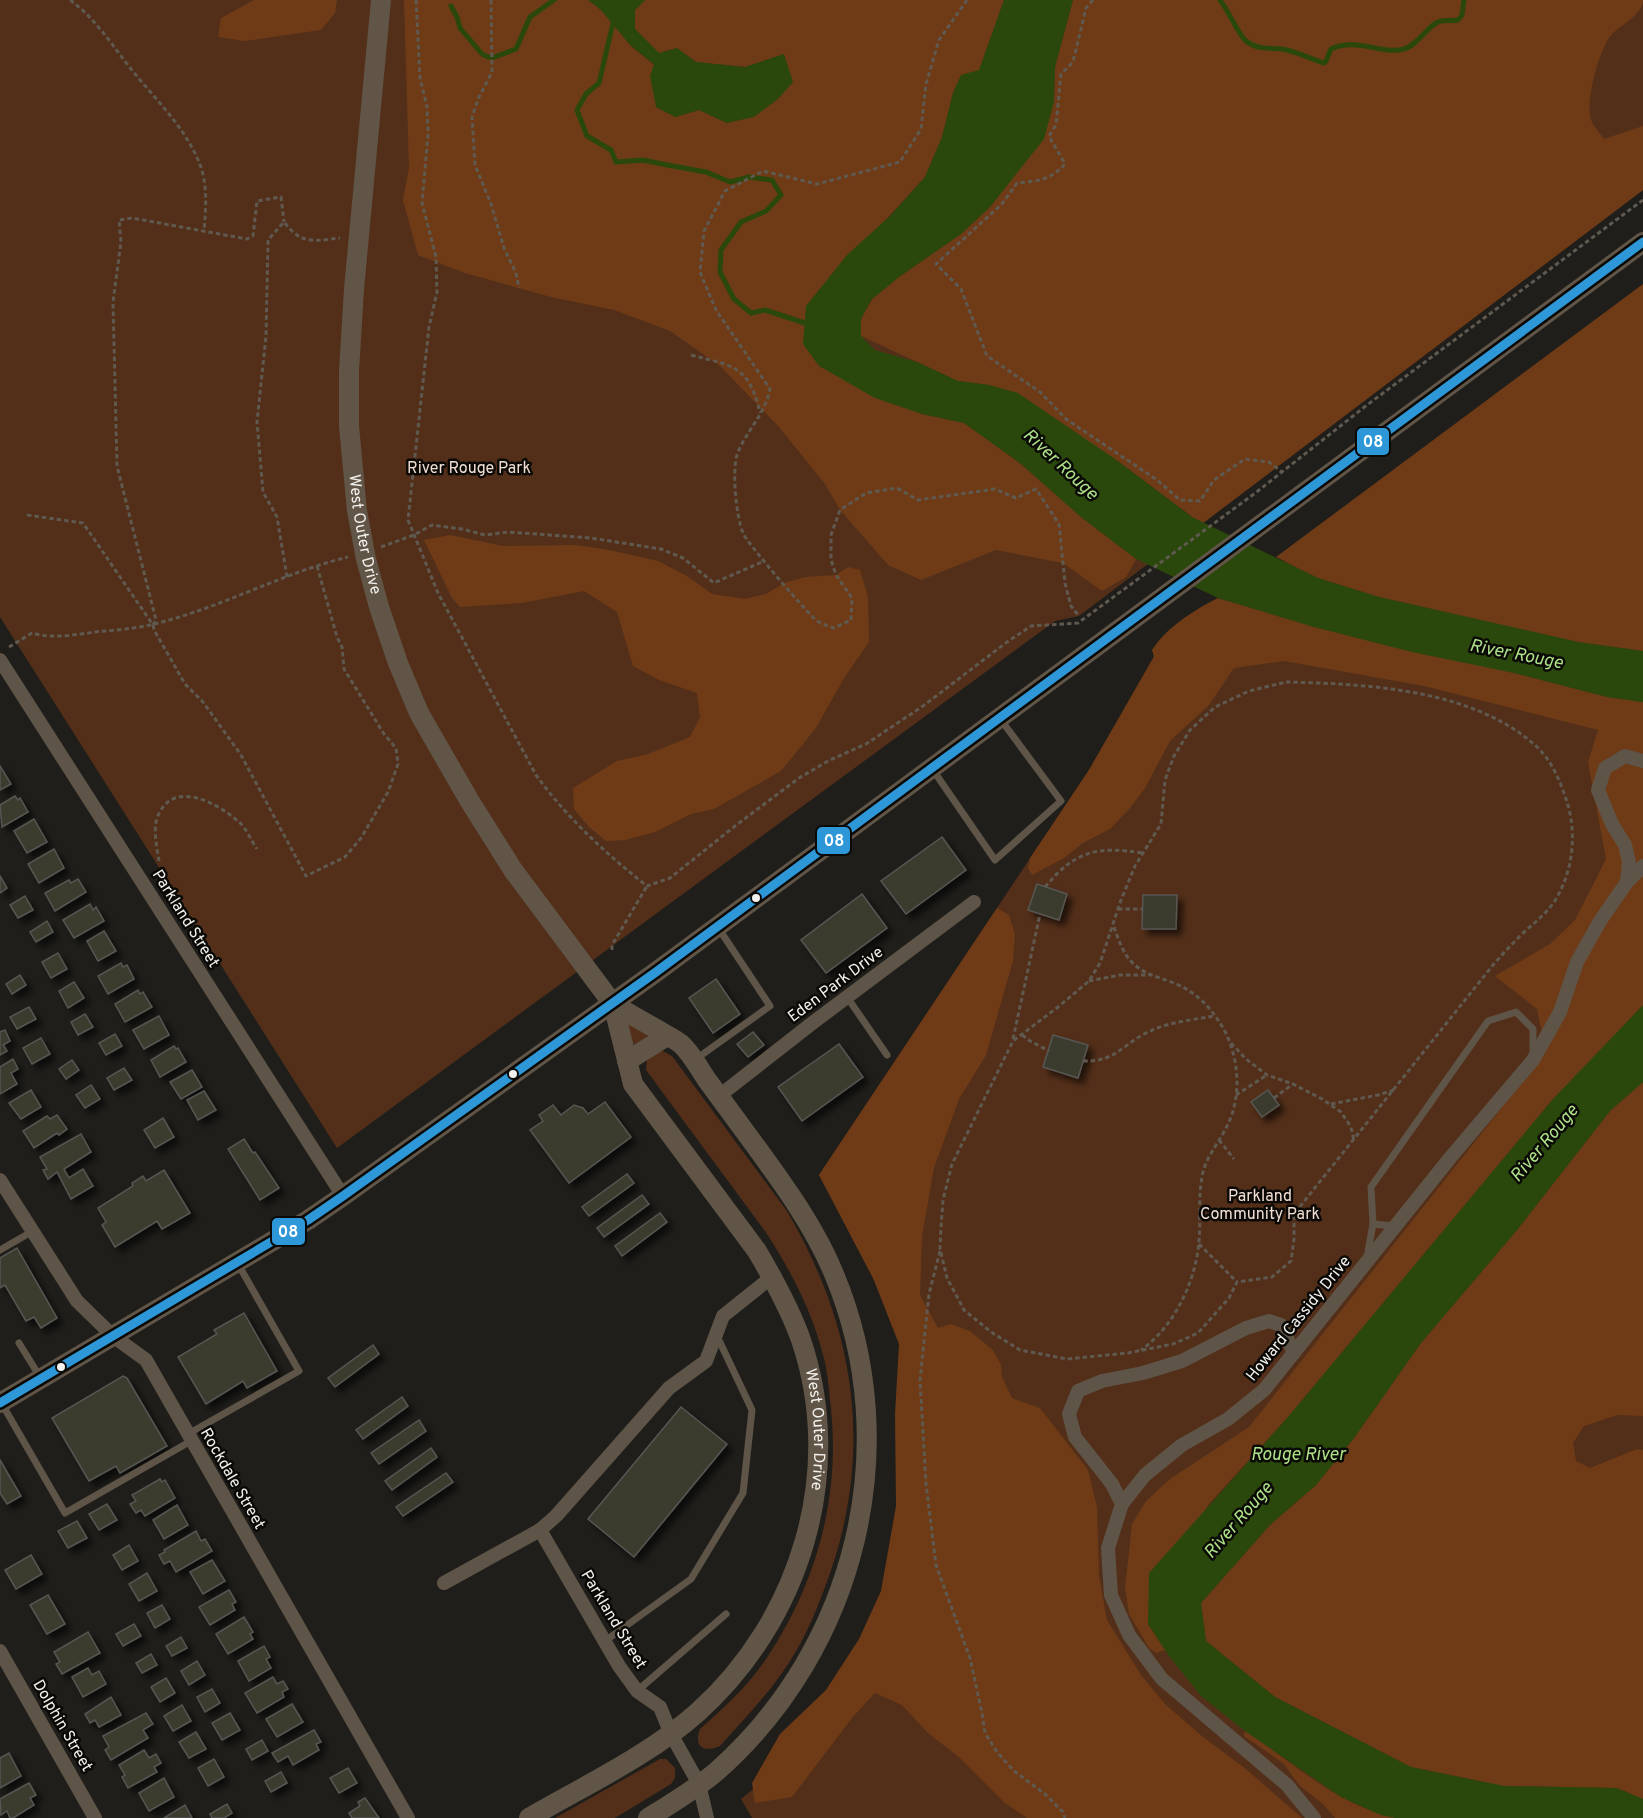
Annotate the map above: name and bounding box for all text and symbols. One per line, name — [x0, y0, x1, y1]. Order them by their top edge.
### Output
water label: River Rouge — [1018, 424, 1103, 506]
line badge: 08 — [1356, 427, 1390, 456]
text: 08 — [1363, 433, 1383, 453]
park label: River Rouge Park — [407, 459, 531, 479]
street label: West Outer Drive — [344, 473, 385, 597]
water label: River Rouge — [1467, 635, 1565, 675]
line badge: 08 — [816, 826, 851, 855]
text: 08 — [824, 832, 844, 852]
street label: Parkland Street — [147, 866, 223, 972]
unlabelled marker — [750, 892, 762, 904]
street label: Eden Park Drive — [784, 943, 888, 1027]
unlabelled marker — [507, 1068, 519, 1080]
water label: River Rouge — [1506, 1100, 1585, 1188]
park label: Parkland Community Park — [1200, 1187, 1320, 1225]
line badge: 08 — [271, 1217, 306, 1246]
text: 08 — [278, 1223, 298, 1243]
street label: Howard Cassidy Drive — [1242, 1252, 1356, 1386]
unlabelled marker — [55, 1361, 67, 1373]
street label: West Outer Drive — [800, 1367, 828, 1491]
street label: Rockdale Street — [195, 1425, 269, 1533]
water label: Rouge River — [1251, 1444, 1347, 1467]
water label: River Rouge — [1199, 1477, 1279, 1564]
street label: Parkland Street — [576, 1567, 650, 1673]
street label: Dolphin Street — [28, 1676, 96, 1776]

